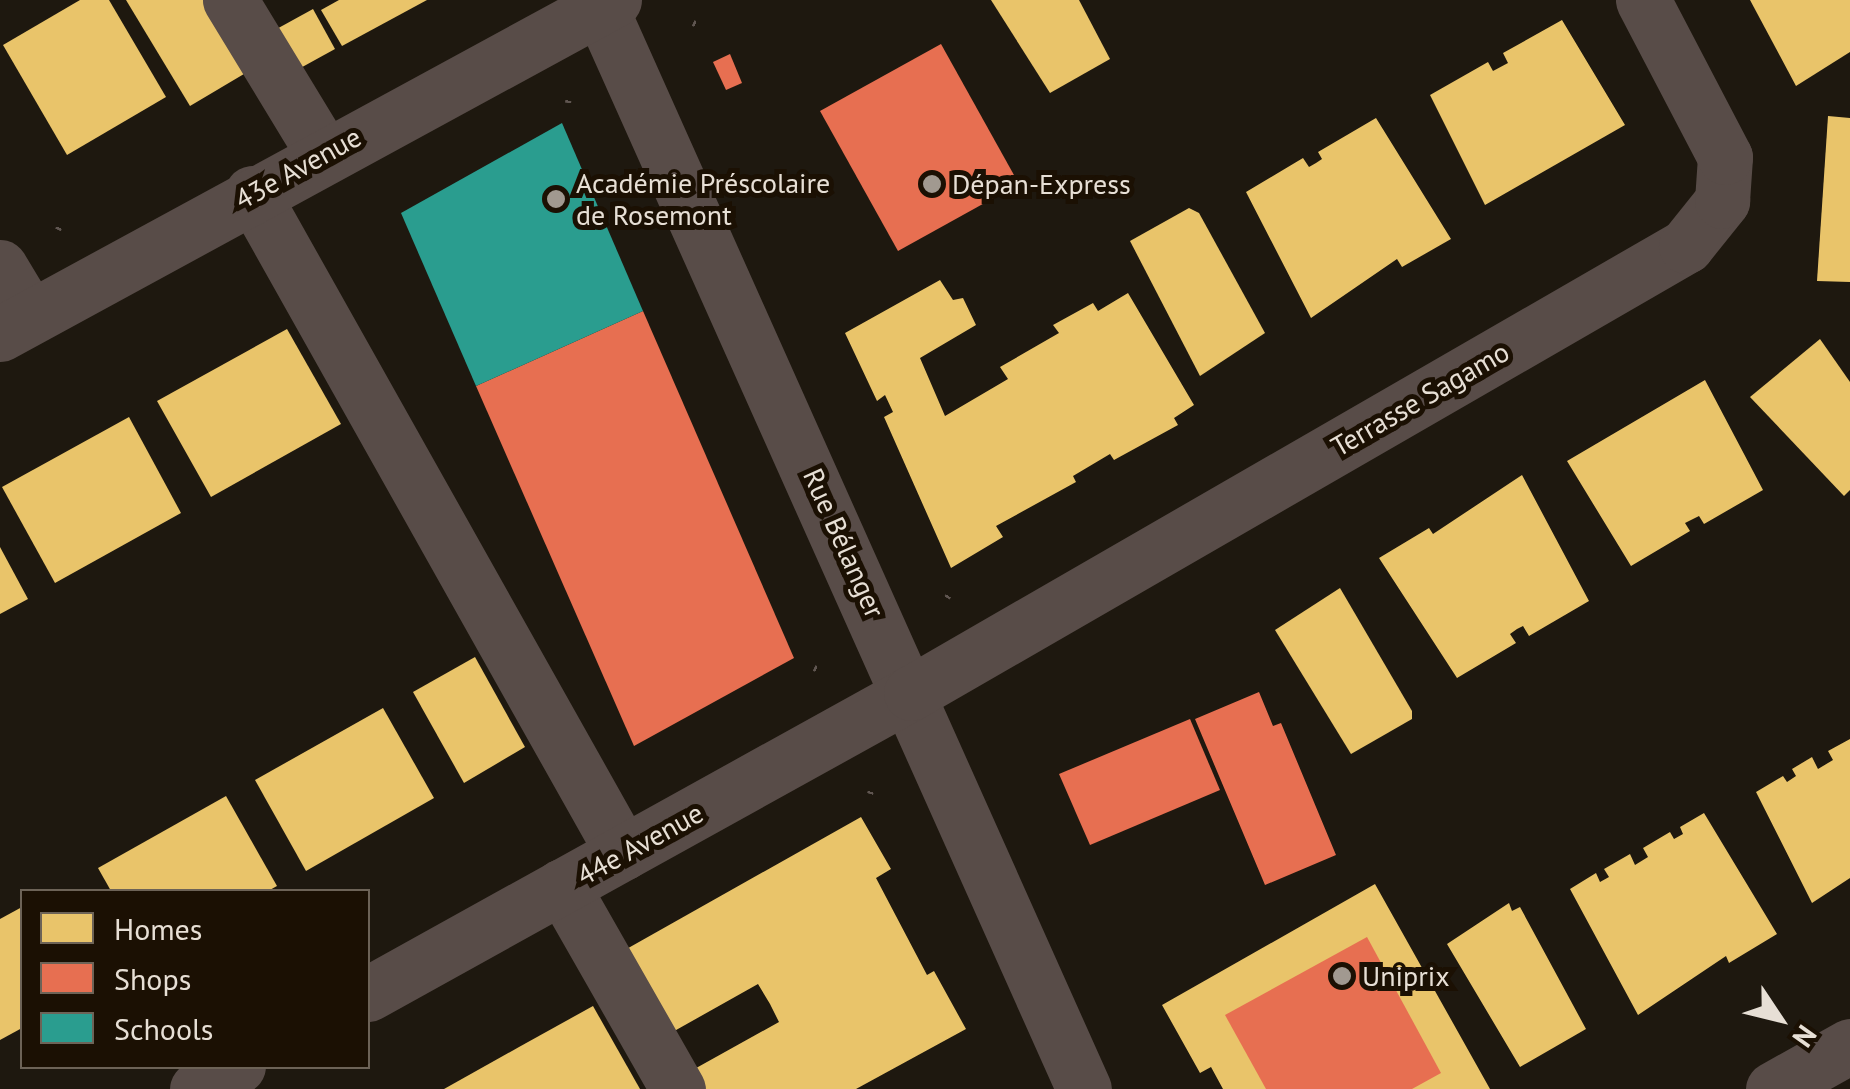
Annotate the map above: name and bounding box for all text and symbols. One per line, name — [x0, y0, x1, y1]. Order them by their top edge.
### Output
street label: 43e Avenue — [229, 119, 367, 217]
place label: Académie Préscolaire de Rosemont — [576, 166, 830, 232]
place label: Dépan-Express — [952, 167, 1131, 201]
marker: Dépan-Express — [921, 173, 943, 195]
marker: Académie Préscolaire de Rosemont — [545, 188, 567, 210]
street label: Terrasse Sagamo — [1325, 334, 1515, 464]
street label: Rue Bélanger — [796, 463, 892, 623]
street label: 44e Avenue — [571, 795, 709, 893]
legend — [20, 889, 370, 1069]
text: Homes — [114, 909, 202, 948]
text: Shops — [114, 959, 191, 998]
place label: Uniprix — [1362, 959, 1450, 993]
marker: Uniprix — [1331, 965, 1353, 987]
north arrow — [1730, 969, 1830, 1069]
text: Schools — [114, 1009, 213, 1048]
text: N — [1785, 1018, 1825, 1055]

